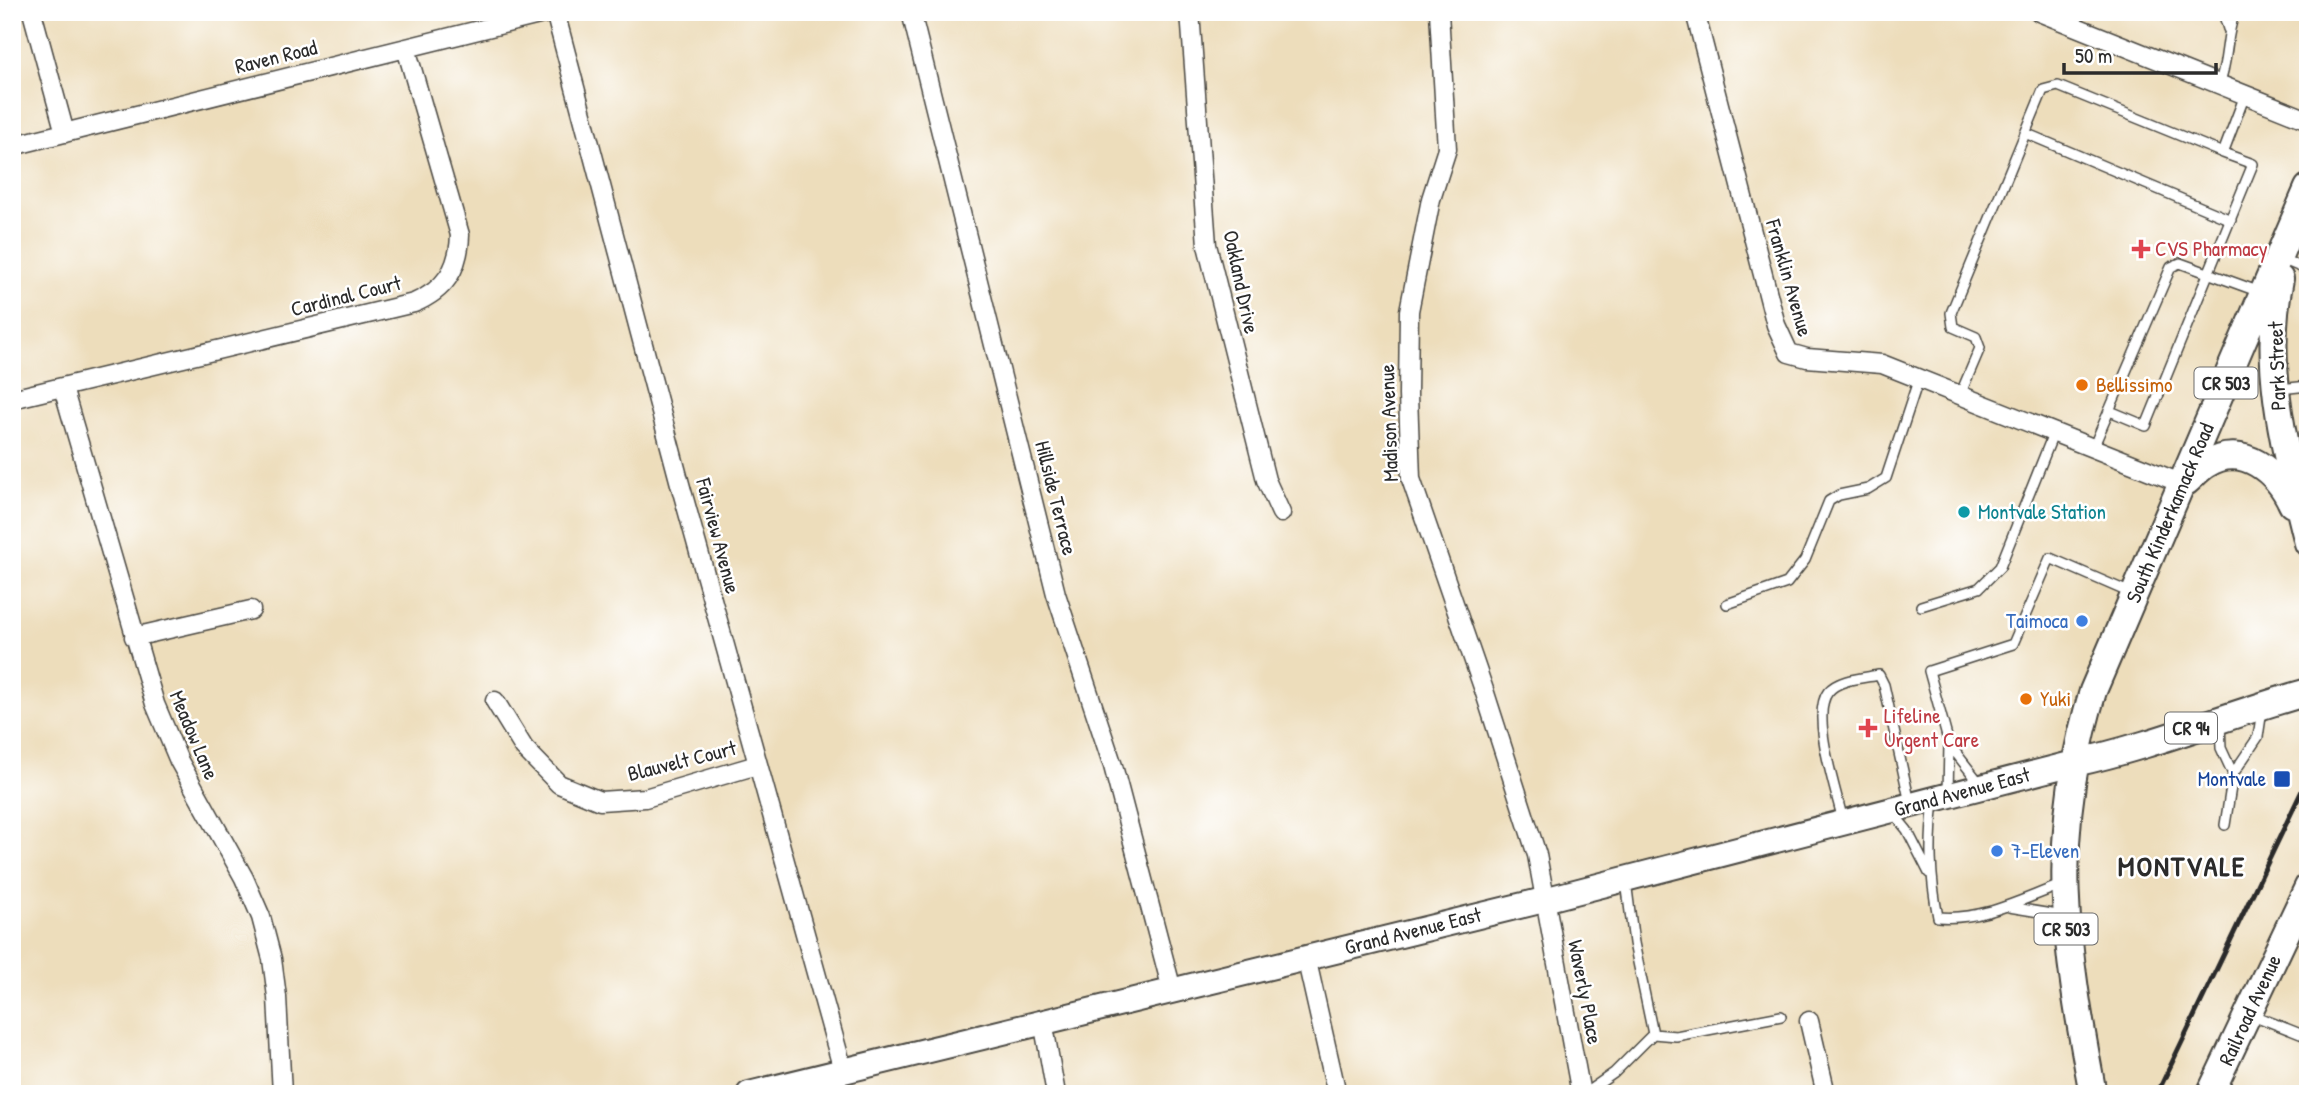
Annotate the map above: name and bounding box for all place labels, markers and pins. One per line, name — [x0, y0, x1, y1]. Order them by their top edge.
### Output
place label: CVS Pharmacy — [2155, 234, 2268, 263]
marker: CVS Pharmacy — [2133, 241, 2149, 257]
place label: Bellissimo — [2096, 370, 2172, 399]
marker: Bellissimo — [2074, 377, 2090, 393]
place label: Montvale Station — [1978, 497, 2106, 526]
marker: Montvale Station — [1956, 504, 1972, 520]
place label: Taimoca — [2006, 606, 2068, 635]
marker: Taimoca — [2074, 613, 2090, 629]
place label: Yuki — [2040, 684, 2071, 713]
marker: Yuki — [2018, 691, 2034, 707]
place label: Lifeline Urgent Care — [1884, 701, 1979, 754]
marker: Lifeline Urgent Care — [1858, 718, 1878, 738]
place label: Montvale — [2198, 764, 2266, 793]
marker: Montvale — [2272, 769, 2292, 789]
place label: 7-Eleven — [2011, 836, 2079, 865]
marker: 7-Eleven — [1989, 843, 2005, 859]

